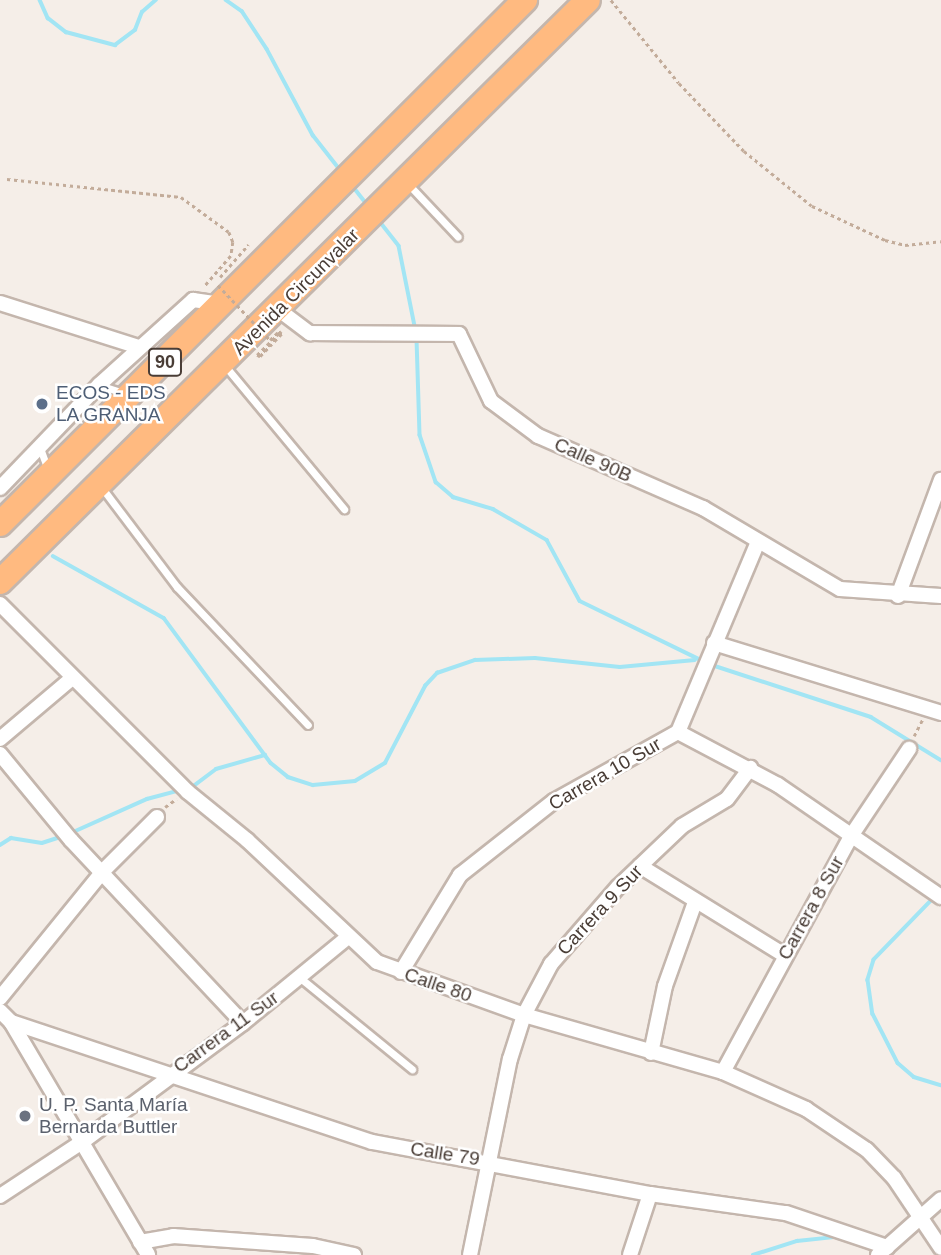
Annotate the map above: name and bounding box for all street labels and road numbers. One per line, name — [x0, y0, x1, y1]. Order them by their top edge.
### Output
street label: Avenida Circunvalar — [228, 224, 364, 360]
road number: 90 — [148, 348, 182, 376]
street label: Calle 90B — [551, 433, 635, 487]
street label: Carrera 10 Sur — [545, 733, 665, 815]
street label: Carrera 8 Sur — [773, 852, 849, 964]
street label: Carrera 9 Sur — [552, 860, 648, 960]
street label: Calle 80 — [401, 963, 475, 1007]
street label: Carrera 11 Sur — [169, 986, 283, 1078]
street label: Calle 79 — [409, 1137, 481, 1171]

